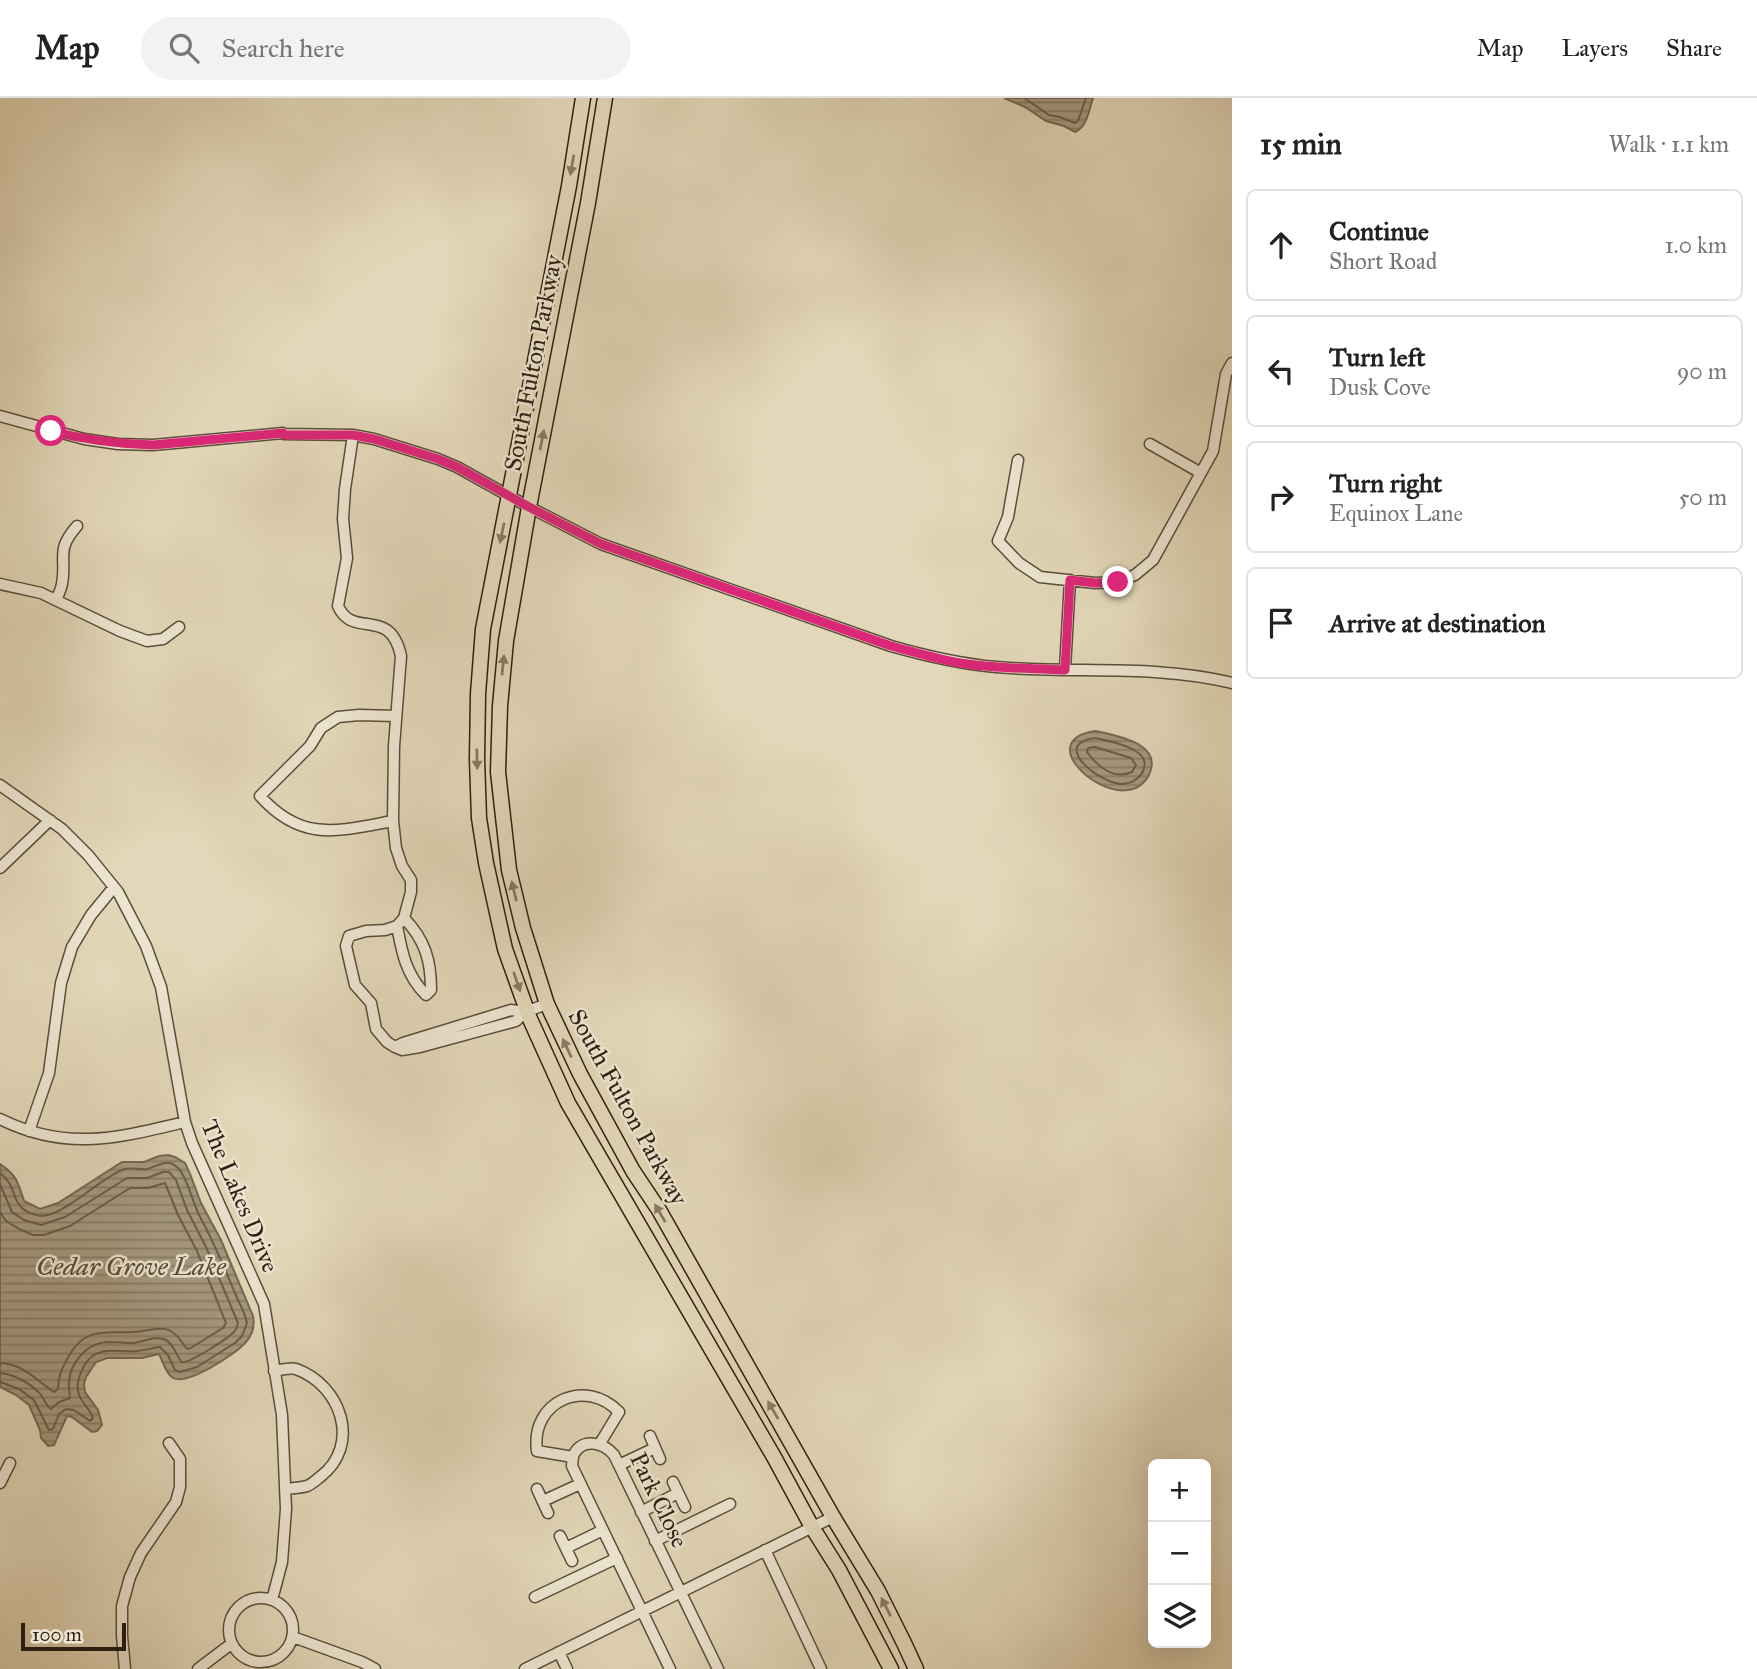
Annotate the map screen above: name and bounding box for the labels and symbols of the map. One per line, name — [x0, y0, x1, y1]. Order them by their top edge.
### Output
one-way arrow — [566, 154, 577, 176]
street label: South Fulton Parkway — [497, 252, 569, 474]
route start — [35, 415, 66, 446]
one-way arrow — [536, 429, 547, 451]
one-way arrow — [497, 522, 508, 544]
route end — [1102, 566, 1133, 597]
one-way arrow — [497, 654, 508, 676]
one-way arrow — [471, 748, 483, 770]
one-way arrow — [508, 880, 519, 902]
one-way arrow — [512, 971, 523, 992]
street label: South Fulton Parkway — [562, 1004, 695, 1211]
one-way arrow — [562, 1038, 573, 1058]
street label: The Lakes Drive — [194, 1115, 286, 1277]
one-way arrow — [654, 1203, 666, 1223]
water label: Cedar Grove Lake — [36, 1250, 227, 1282]
one-way arrow — [767, 1401, 779, 1420]
street label: Park Close — [623, 1447, 695, 1553]
one-way arrow — [881, 1597, 893, 1617]
scale bar — [21, 1620, 126, 1652]

